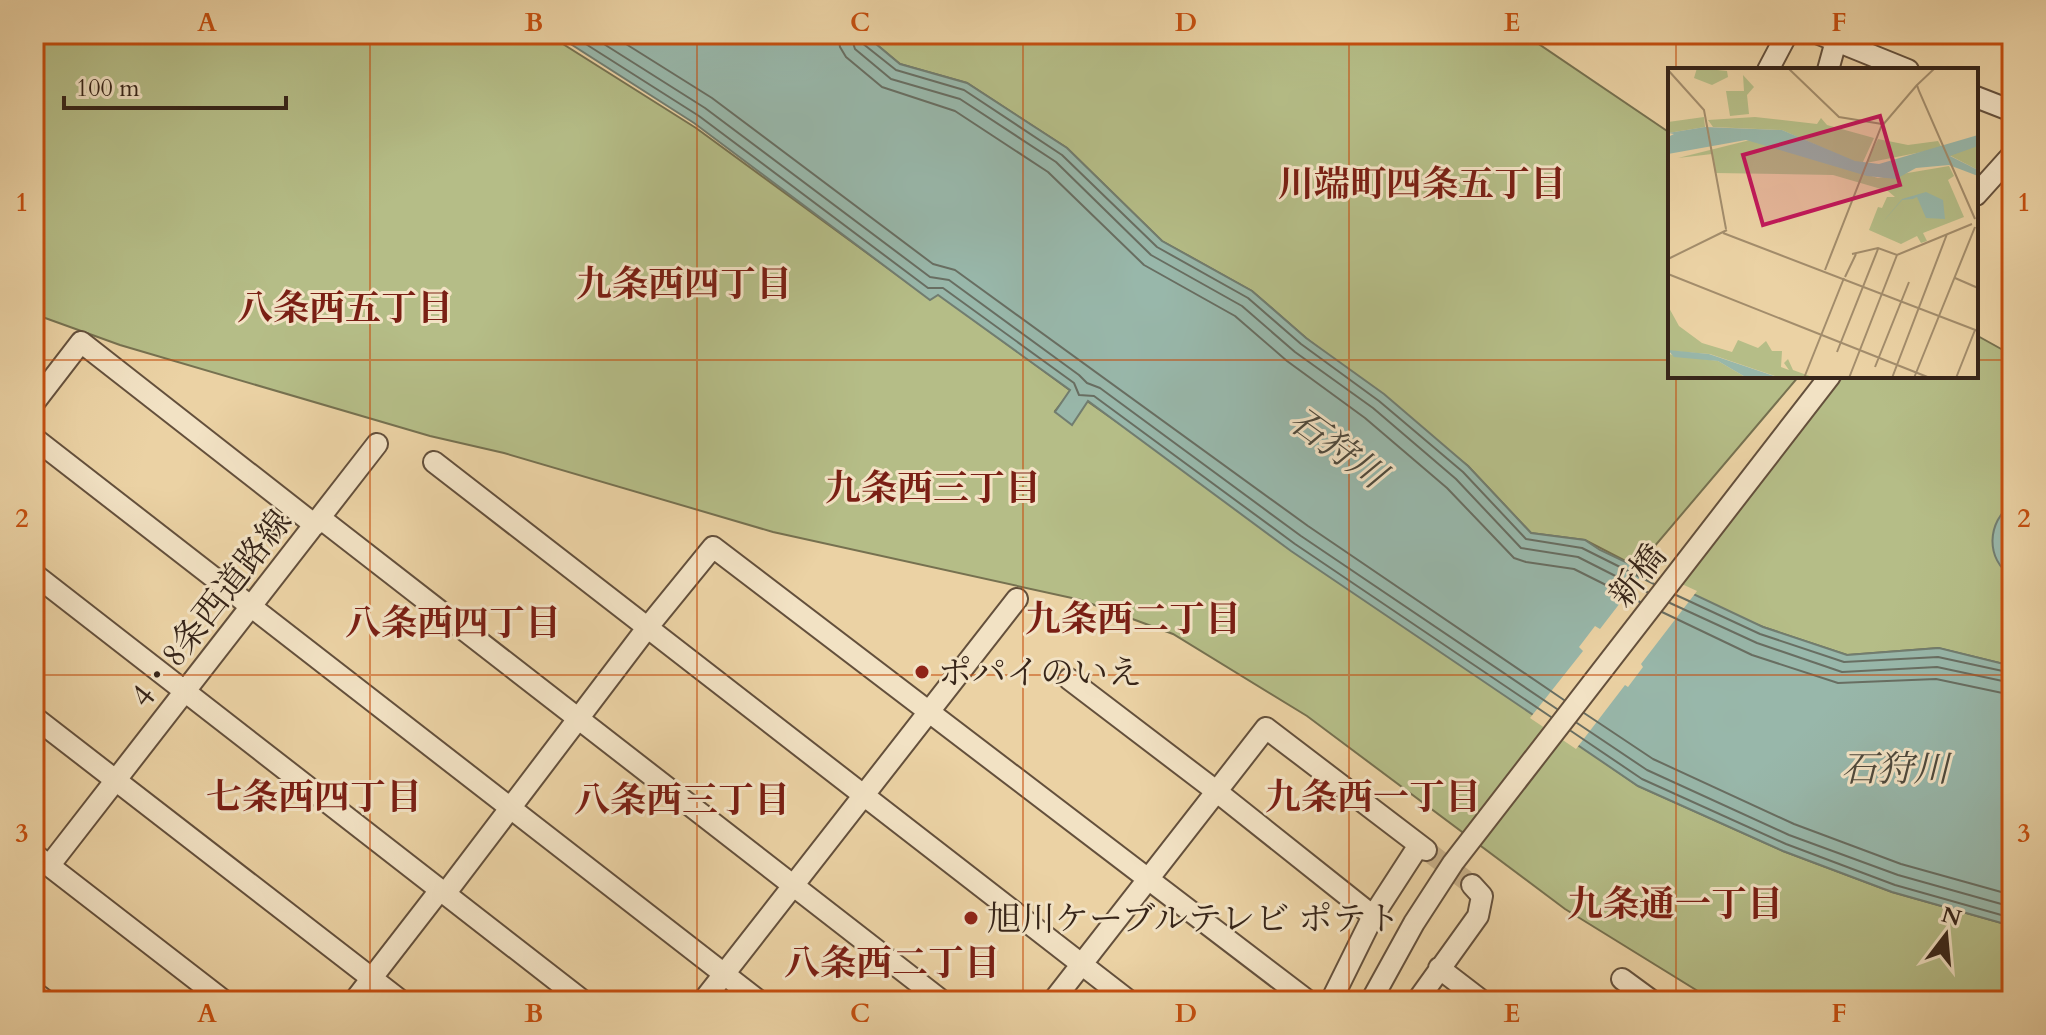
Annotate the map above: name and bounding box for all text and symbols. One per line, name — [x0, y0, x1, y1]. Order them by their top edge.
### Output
text: A — [197, 5, 217, 40]
text: B — [525, 5, 543, 40]
text: C — [850, 5, 870, 40]
text: D — [1175, 5, 1197, 40]
text: E — [1504, 5, 1520, 40]
text: F — [1831, 5, 1847, 40]
scale bar — [64, 60, 286, 110]
inset map — [1668, 68, 1978, 378]
text: 100 m — [76, 72, 140, 105]
district label: 川端町四条五丁目 — [1278, 160, 1566, 209]
text: 1 — [15, 185, 29, 220]
text: 1 — [2017, 185, 2031, 220]
district label: 九条西四丁目 — [576, 260, 792, 309]
district label: 八条西五丁目 — [237, 284, 453, 333]
water label: 石狩川 — [1279, 397, 1398, 502]
district label: 九条西三丁目 — [825, 464, 1041, 513]
street label: 4・8条西道路線 — [119, 500, 302, 717]
text: 2 — [15, 501, 29, 536]
text: 2 — [2017, 501, 2031, 536]
street label: 新橋 — [1599, 535, 1677, 617]
district label: 九条西二丁目 — [1025, 595, 1241, 644]
district label: 八条西四丁目 — [345, 599, 561, 648]
place label: ポパイのいえ — [938, 650, 1142, 696]
marker: ポパイのいえ — [913, 663, 931, 681]
water label: 石狩川 — [1841, 745, 1953, 794]
district label: 七条西四丁目 — [206, 773, 422, 822]
district label: 九条西一丁目 — [1265, 773, 1481, 822]
district label: 八条西三丁目 — [574, 776, 790, 825]
text: 3 — [15, 816, 29, 851]
text: 3 — [2017, 816, 2031, 851]
district label: 九条通一丁目 — [1567, 880, 1783, 929]
north arrow — [1906, 895, 1986, 975]
place label: 旭川ケーブルテレビ ポテト — [987, 896, 1400, 942]
text: N — [1938, 900, 1965, 934]
marker: 旭川ケーブルテレビ ポテト — [962, 909, 980, 927]
district label: 八条西二丁目 — [784, 939, 1000, 988]
text: A — [197, 996, 217, 1031]
text: B — [525, 996, 543, 1031]
text: C — [850, 996, 870, 1031]
text: D — [1175, 996, 1197, 1031]
text: E — [1504, 996, 1520, 1031]
text: F — [1831, 996, 1847, 1031]

